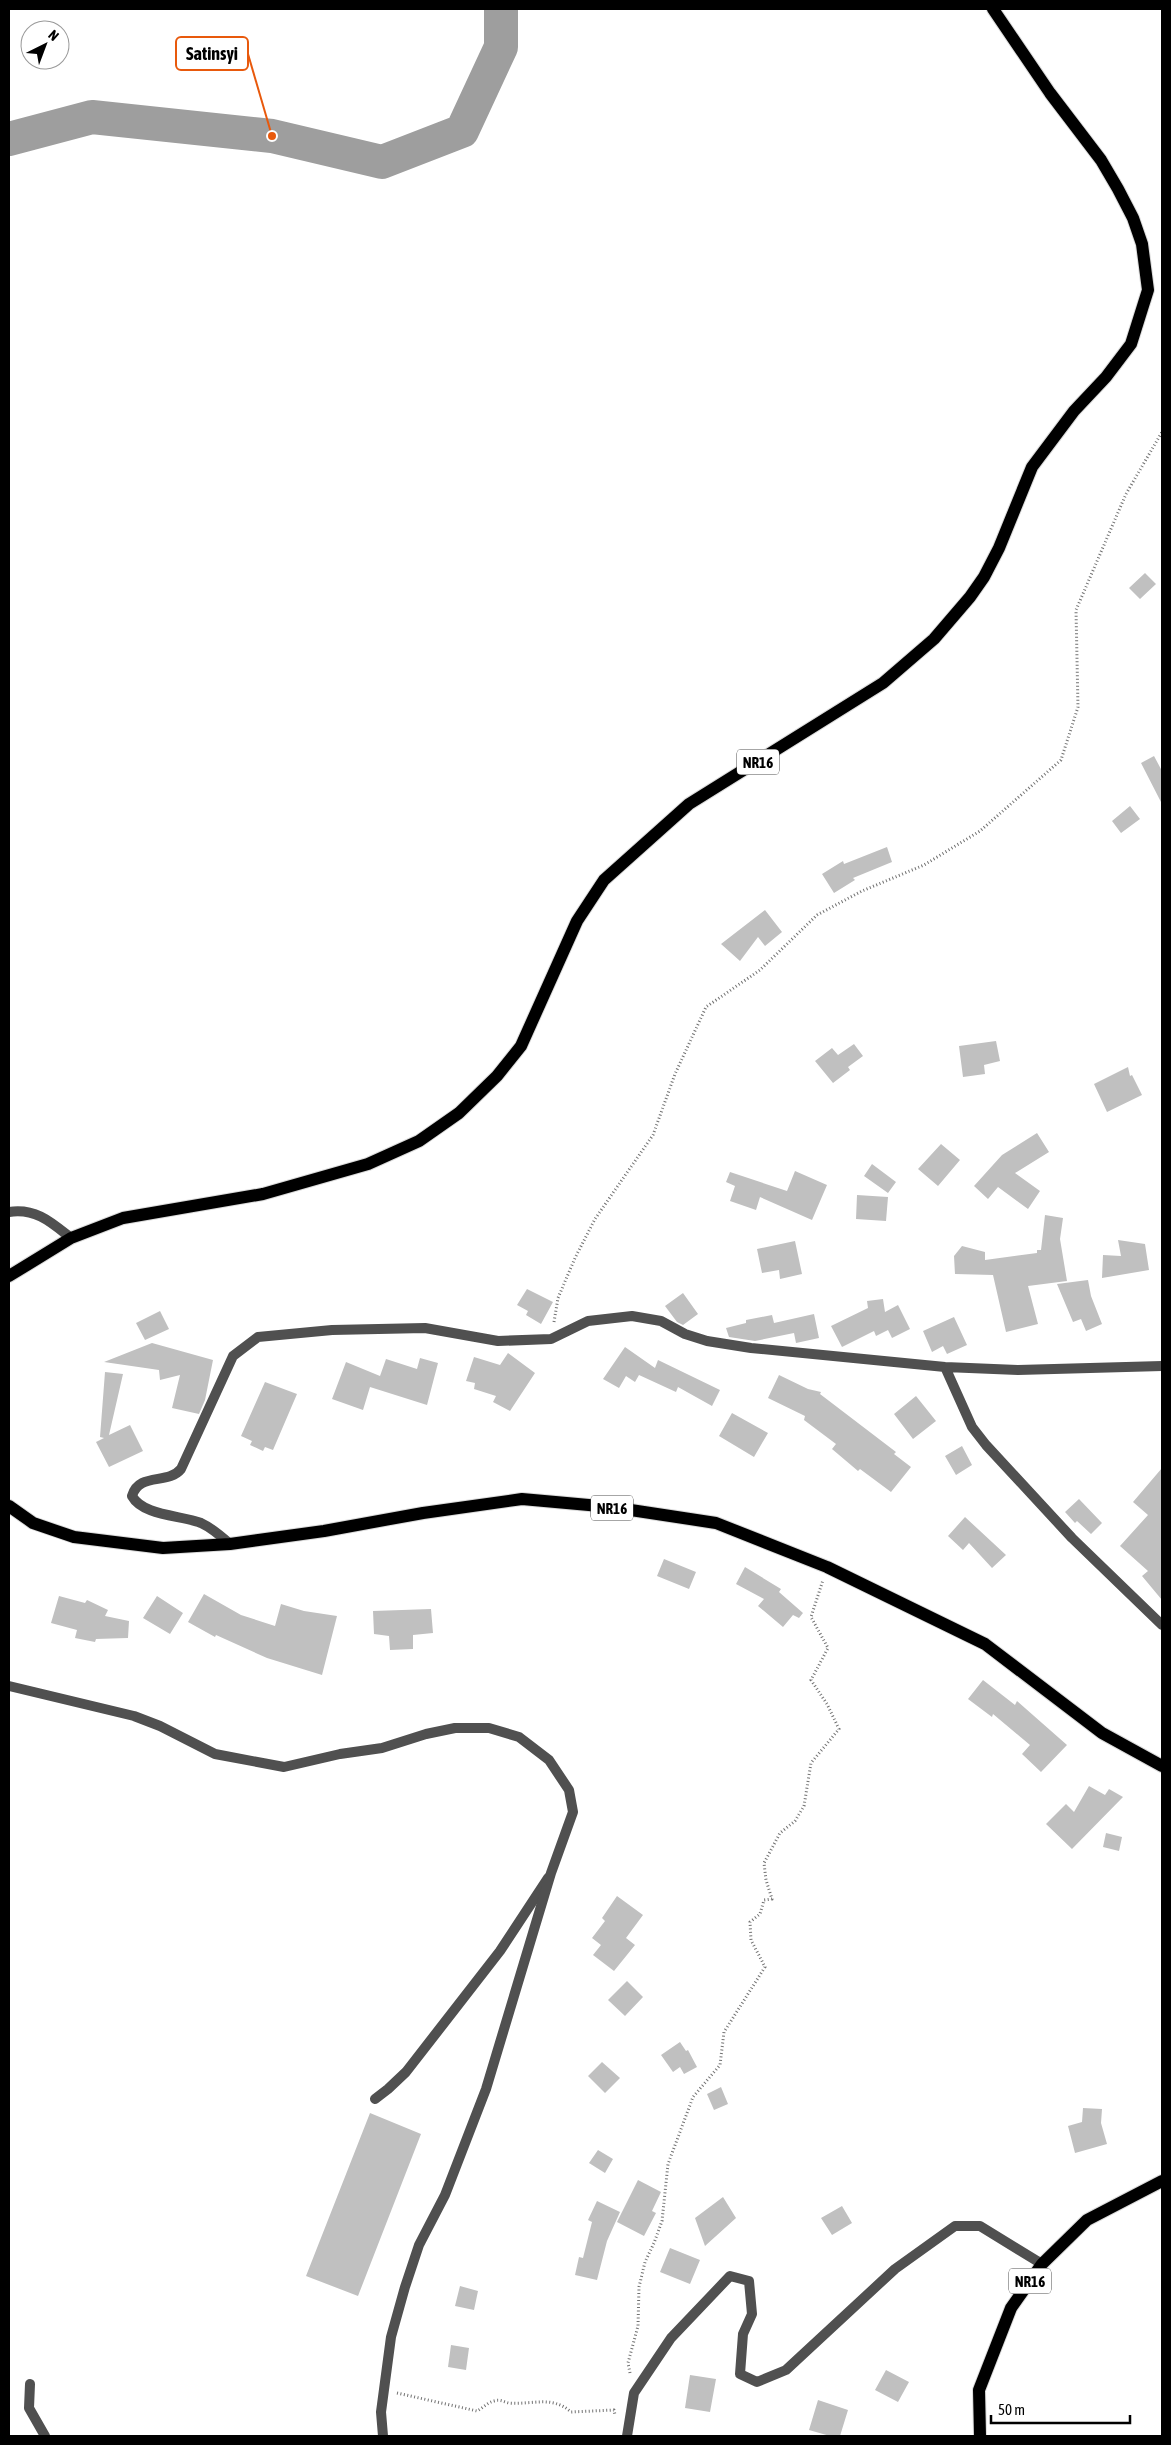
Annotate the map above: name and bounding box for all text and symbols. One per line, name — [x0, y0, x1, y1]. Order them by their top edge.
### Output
north arrow — [20, 20, 70, 70]
text: N — [45, 27, 62, 44]
callout: Satinsyi — [176, 37, 248, 70]
text: Satinsyi — [186, 43, 238, 64]
road number: NR16 — [737, 750, 779, 774]
road number: NR16 — [591, 1496, 633, 1520]
road number: NR16 — [1009, 2268, 1051, 2294]
scale bar — [991, 2392, 1130, 2424]
text: 50 m — [998, 2401, 1025, 2418]

